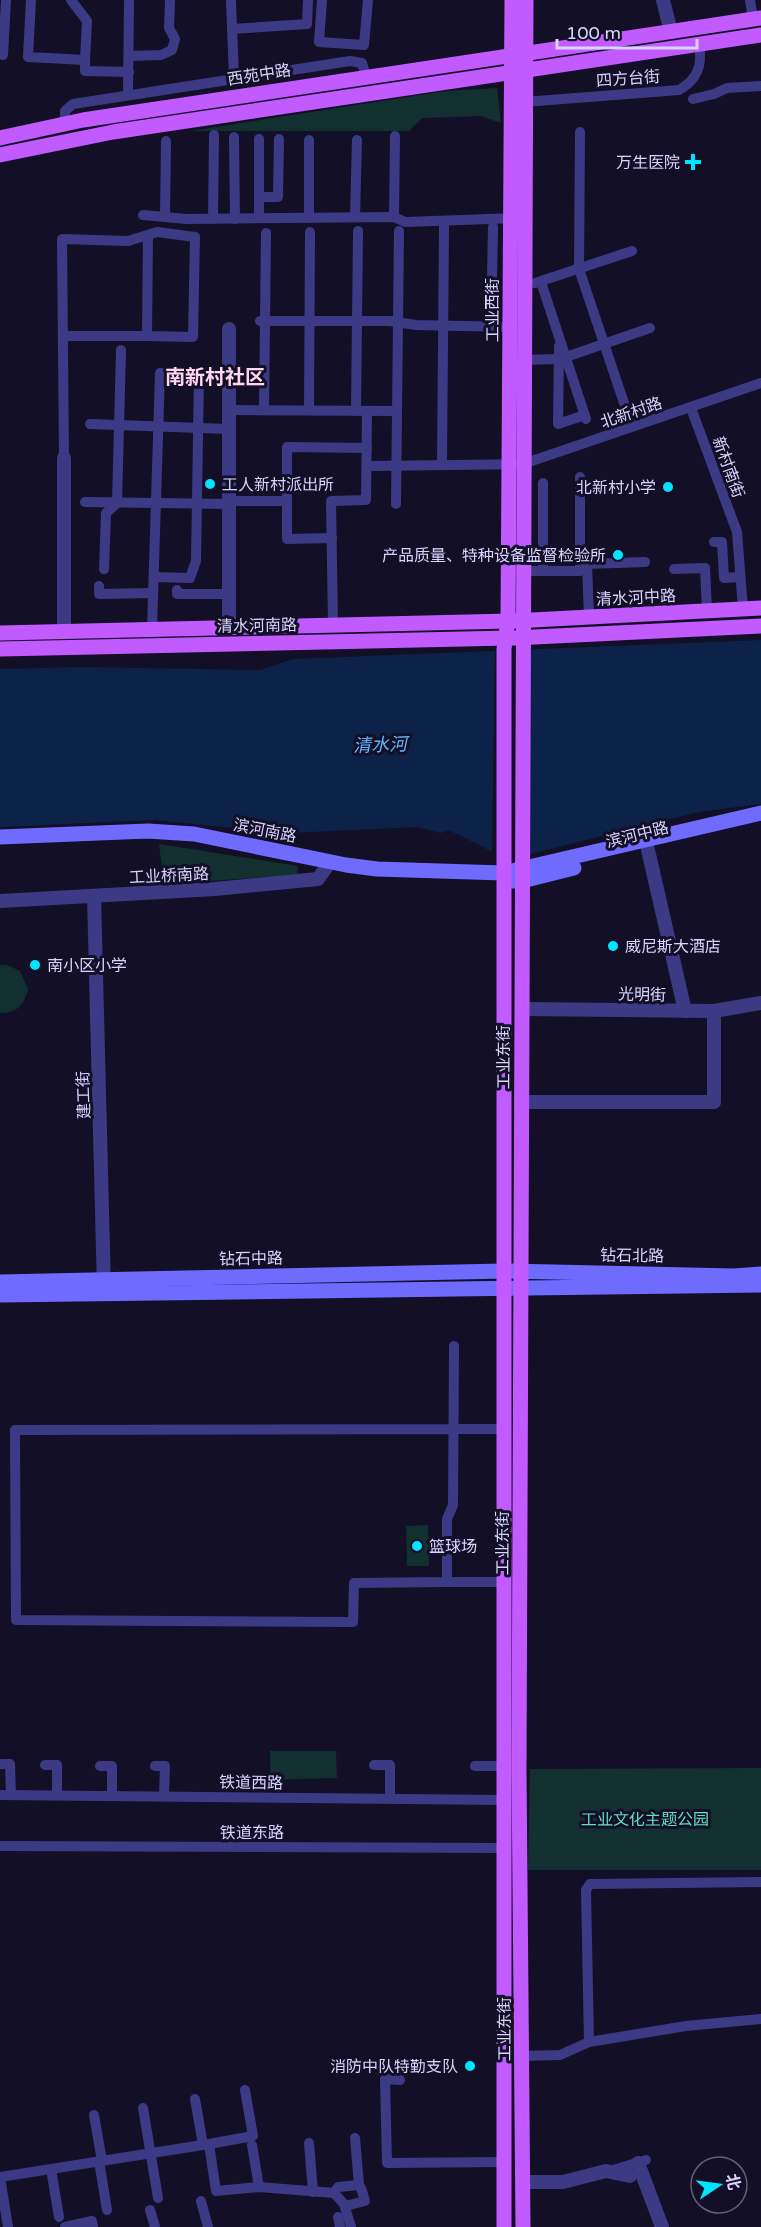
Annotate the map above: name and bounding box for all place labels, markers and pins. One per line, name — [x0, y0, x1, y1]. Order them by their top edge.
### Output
place label: 万生医院 — [616, 153, 680, 173]
marker: 万生医院 — [684, 153, 702, 171]
place label: 工人新村派出所 — [222, 475, 334, 495]
marker: 工人新村派出所 — [203, 477, 217, 491]
place label: 北新村小学 — [576, 478, 656, 498]
marker: 北新村小学 — [661, 480, 675, 494]
place label: 产品质量、特种设备监督检验所 — [382, 546, 606, 566]
marker: 产品质量、特种设备监督检验所 — [611, 548, 625, 562]
place label: 威尼斯大酒店 — [625, 937, 721, 957]
marker: 威尼斯大酒店 — [606, 939, 620, 953]
place label: 南小区小学 — [47, 956, 127, 976]
marker: 南小区小学 — [28, 958, 42, 972]
place label: 篮球场 — [429, 1537, 477, 1557]
marker: 篮球场 — [410, 1539, 424, 1553]
place label: 消防中队特勤支队 — [330, 2057, 458, 2077]
marker: 消防中队特勤支队 — [463, 2059, 477, 2073]

